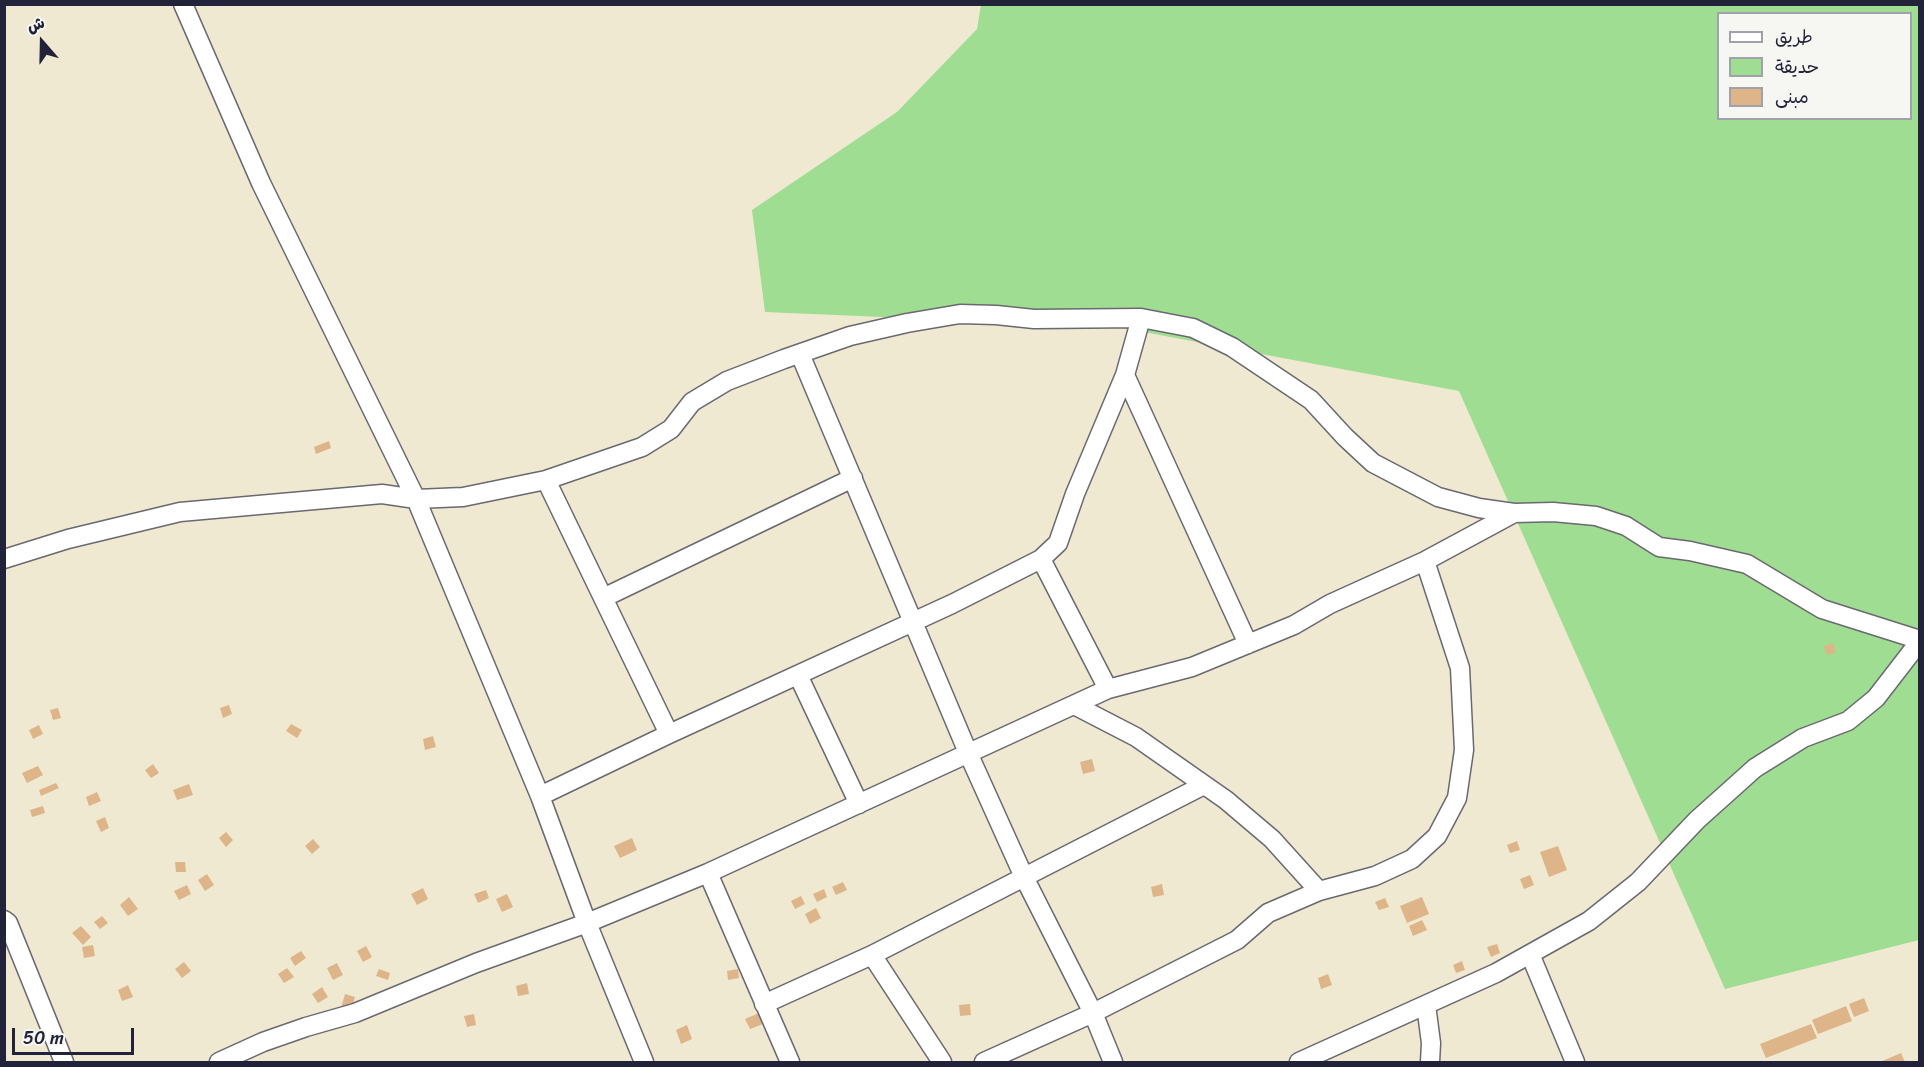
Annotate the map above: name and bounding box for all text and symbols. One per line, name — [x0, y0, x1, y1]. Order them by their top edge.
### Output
text: ش — [22, 8, 49, 41]
north arrow — [12, 12, 72, 72]
legend — [1717, 12, 1912, 120]
text: طريق — [1775, 21, 1813, 53]
text: حديقة — [1775, 51, 1819, 83]
text: مبنى — [1775, 81, 1809, 113]
scale bar — [15, 1016, 136, 1054]
text: 50 m — [23, 1022, 64, 1054]

